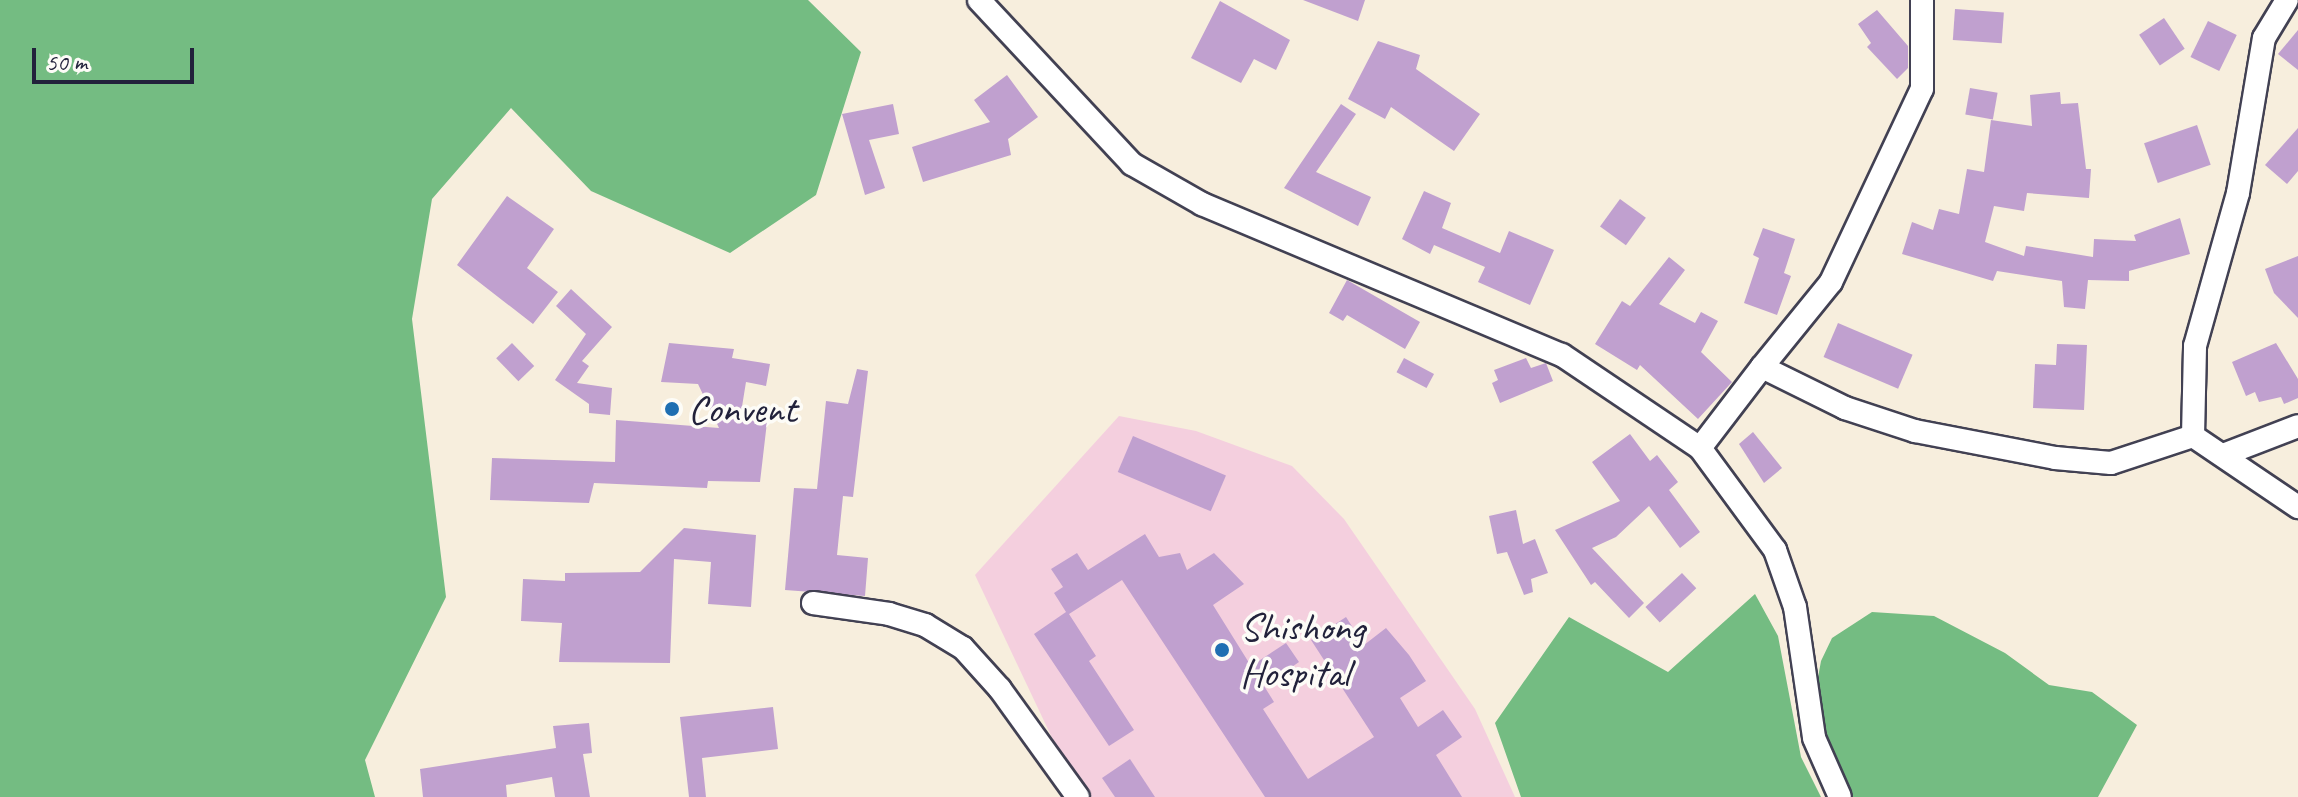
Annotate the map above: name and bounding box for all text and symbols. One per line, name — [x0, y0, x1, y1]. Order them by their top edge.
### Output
scale bar — [36, 32, 198, 82]
text: 50 m — [46, 47, 87, 77]
place label: Convent — [688, 385, 796, 433]
marker: Convent — [663, 400, 681, 418]
place label: Shishong Hospital — [1240, 603, 1364, 697]
marker: Shishong Hospital — [1211, 639, 1233, 661]

